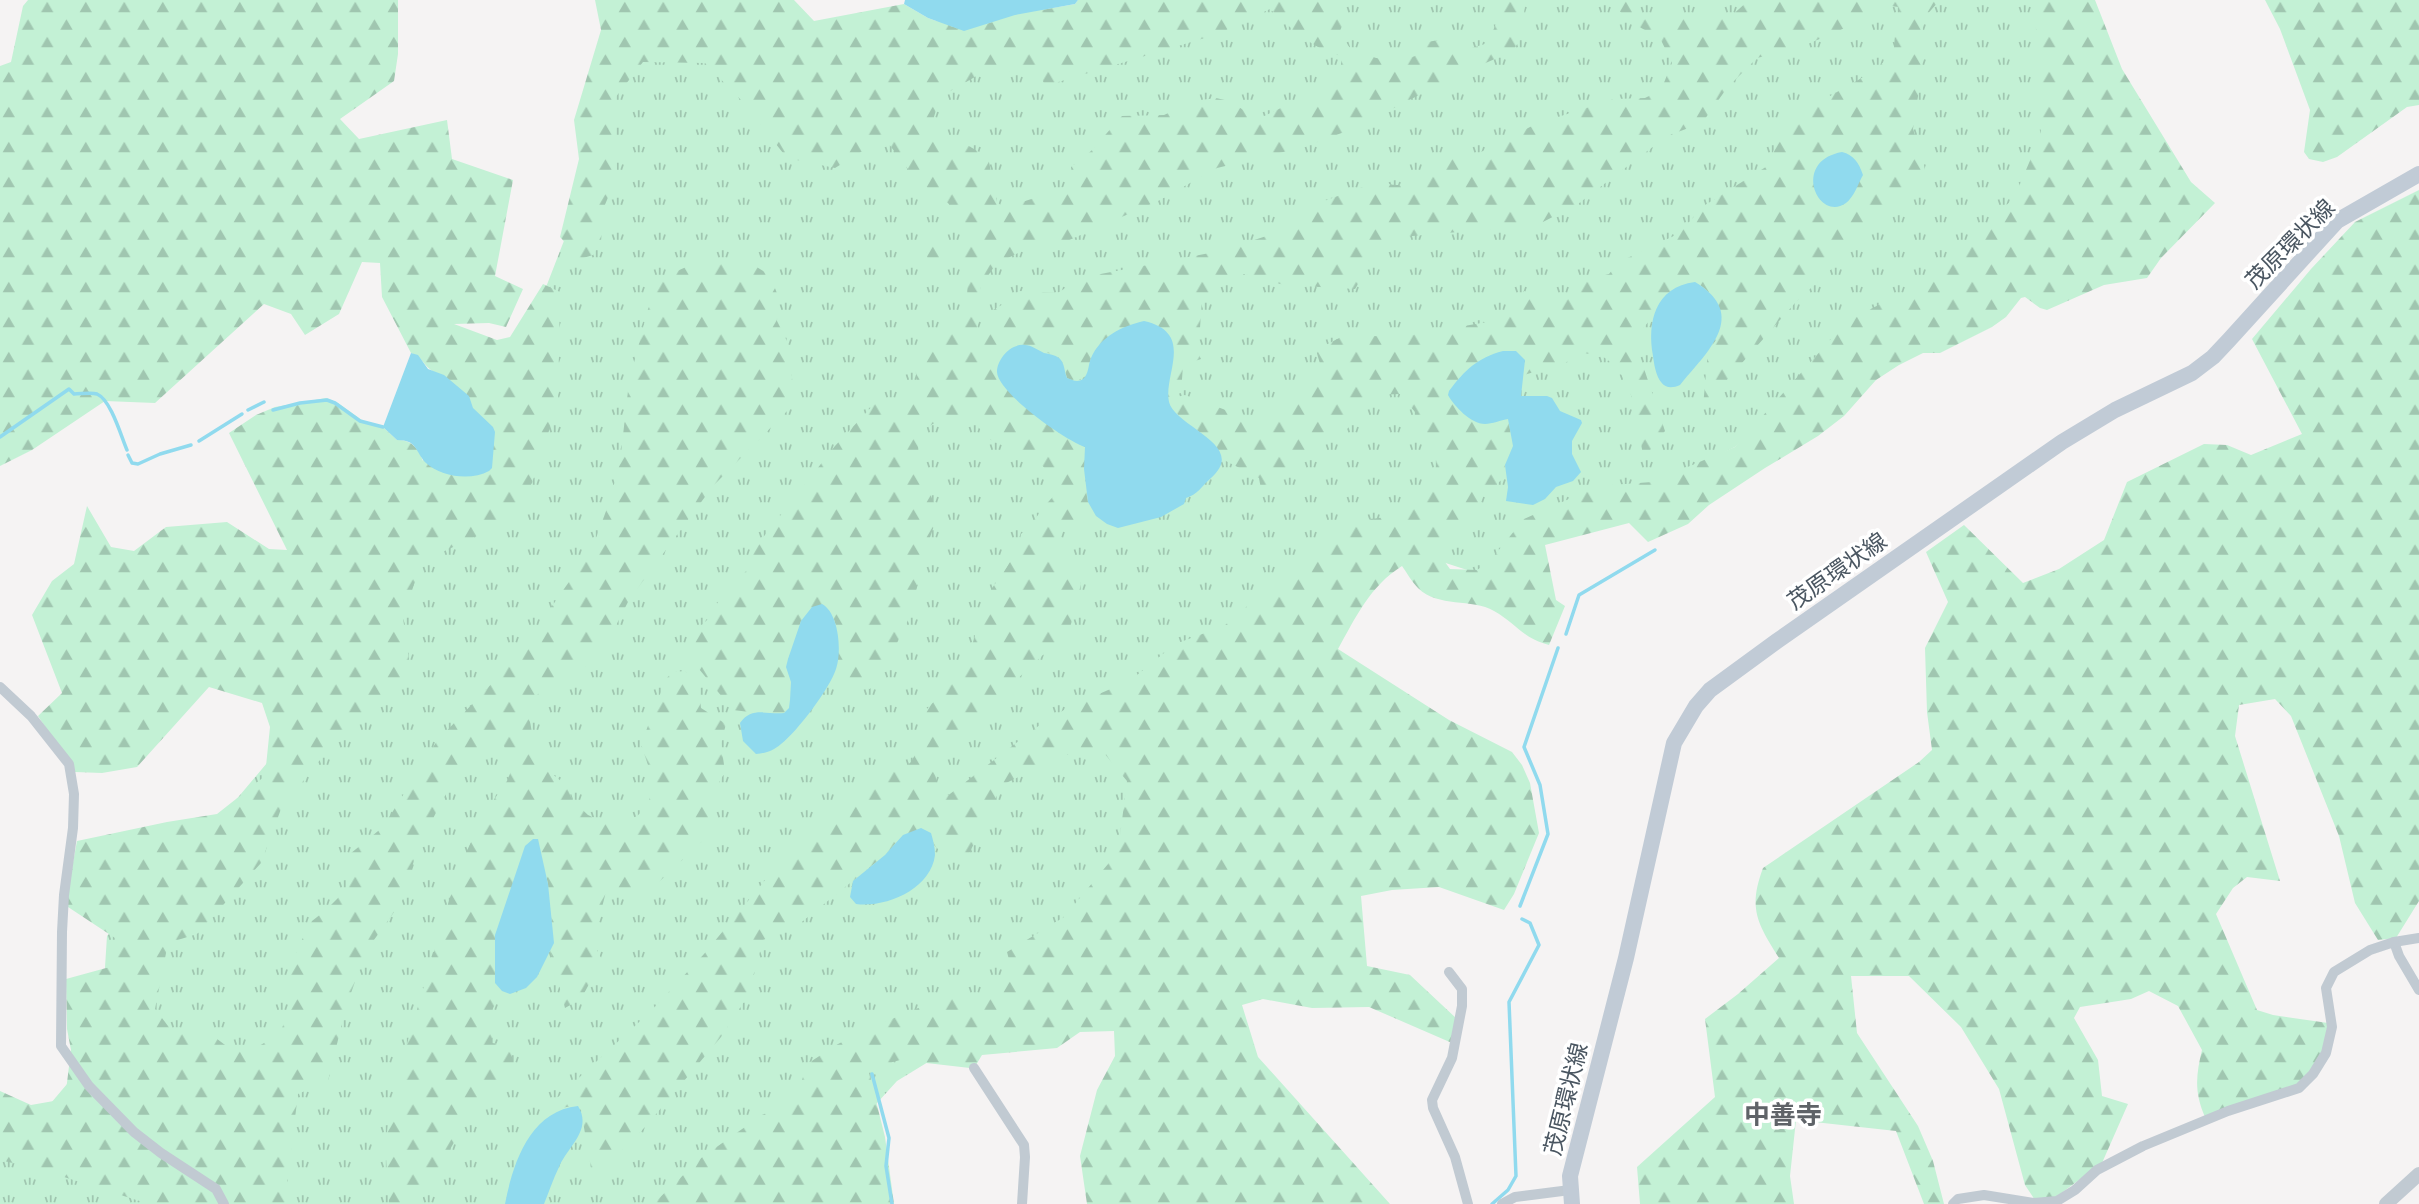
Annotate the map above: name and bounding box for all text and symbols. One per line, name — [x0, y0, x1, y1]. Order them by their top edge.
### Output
street label: 茂原環状線 — [2240, 194, 2341, 295]
street label: 茂原環状線 — [1782, 527, 1893, 616]
street label: 茂原環状線 — [1539, 1040, 1594, 1158]
district label: 中善寺 — [1744, 1101, 1822, 1132]

